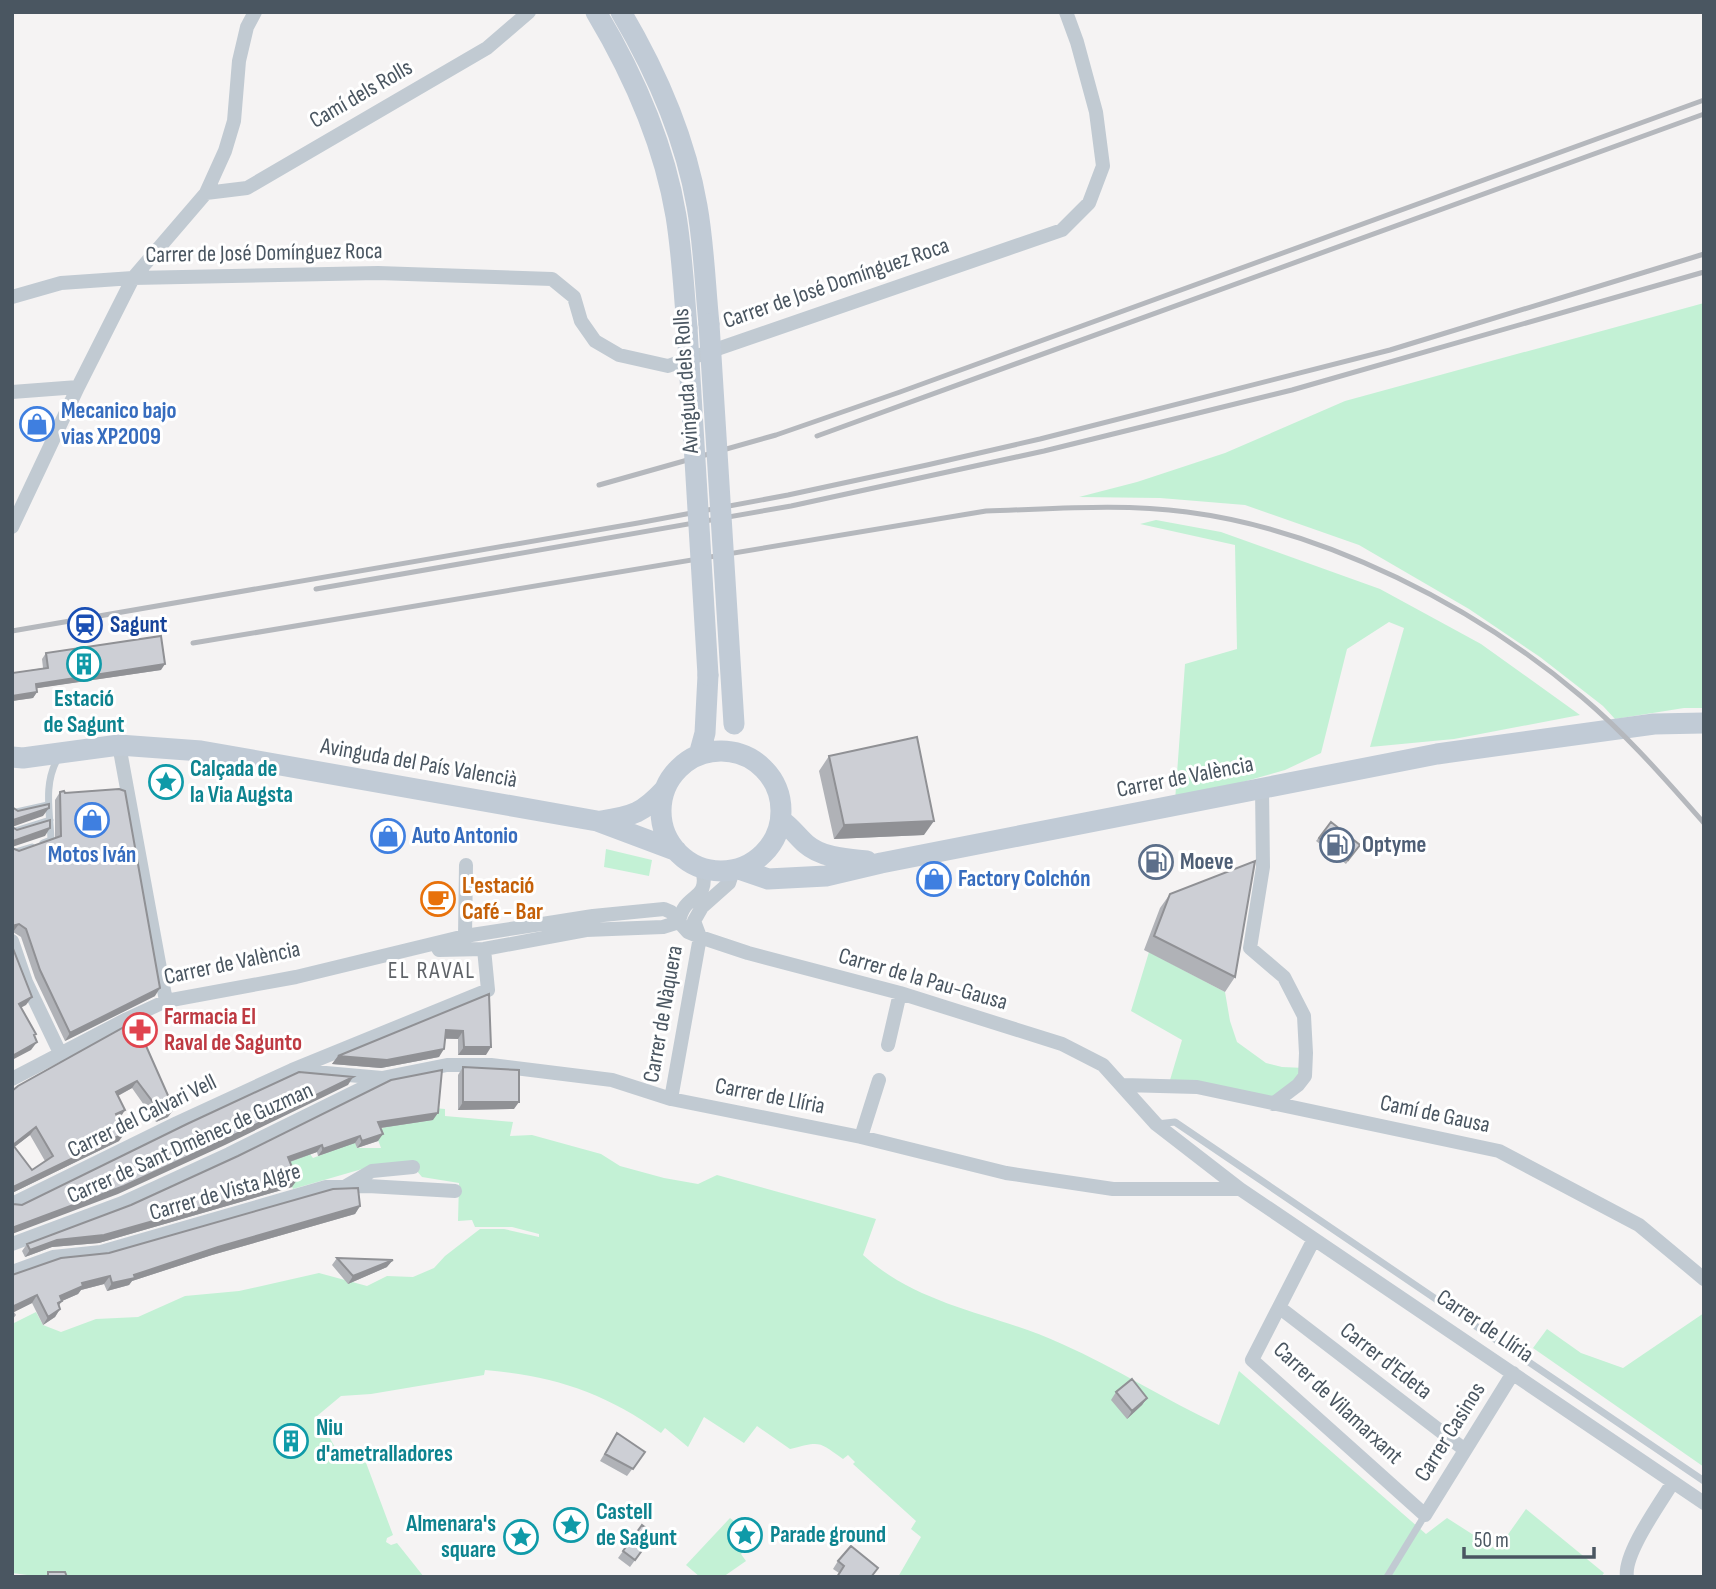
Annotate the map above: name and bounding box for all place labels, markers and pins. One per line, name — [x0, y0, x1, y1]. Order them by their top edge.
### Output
place label: Mecanico bajo vias XP2009 — [61, 397, 176, 451]
shop icon: Mecanico bajo vias XP2009 — [18, 405, 56, 443]
station icon: Sagunt — [66, 606, 104, 644]
place label: Sagunt — [110, 611, 168, 639]
building icon: Estació de Sagunt — [65, 645, 103, 683]
place label: Estació de Sagunt — [44, 685, 125, 739]
place label: Calçada de la Via Augsta — [190, 755, 293, 809]
place icon: Calçada de la Via Augsta — [147, 763, 185, 801]
shop icon: Motos Iván — [73, 801, 111, 839]
shop icon: Auto Antonio — [369, 817, 407, 855]
place label: Auto Antonio — [411, 822, 518, 850]
fuel station icon: Optyme — [1318, 826, 1356, 864]
place label: Optyme — [1362, 831, 1426, 859]
place label: Motos Iván — [48, 841, 136, 869]
fuel station icon: Moeve — [1137, 843, 1175, 881]
place label: Moeve — [1180, 848, 1233, 876]
shop icon: Factory Colchón — [915, 860, 953, 898]
place label: Factory Colchón — [958, 865, 1090, 893]
place label: L'estació Café - Bar — [462, 872, 543, 926]
cafe icon: L'estació Café - Bar — [419, 880, 457, 918]
place label: Farmacia El Raval de Sagunto — [164, 1003, 302, 1057]
pharmacy icon: Farmacia El Raval de Sagunto — [121, 1011, 159, 1049]
place label: Niu d'ametralladores — [316, 1414, 453, 1468]
building icon: Niu d'ametralladores — [272, 1422, 310, 1460]
place label: Castell de Sagunt — [596, 1498, 677, 1552]
place icon: Castell de Sagunt — [552, 1506, 590, 1544]
place label: Almenara's square — [405, 1510, 496, 1564]
place icon: Parade ground — [726, 1516, 764, 1554]
place icon: Almenara's square — [502, 1518, 540, 1556]
place label: Parade ground — [770, 1521, 886, 1549]

